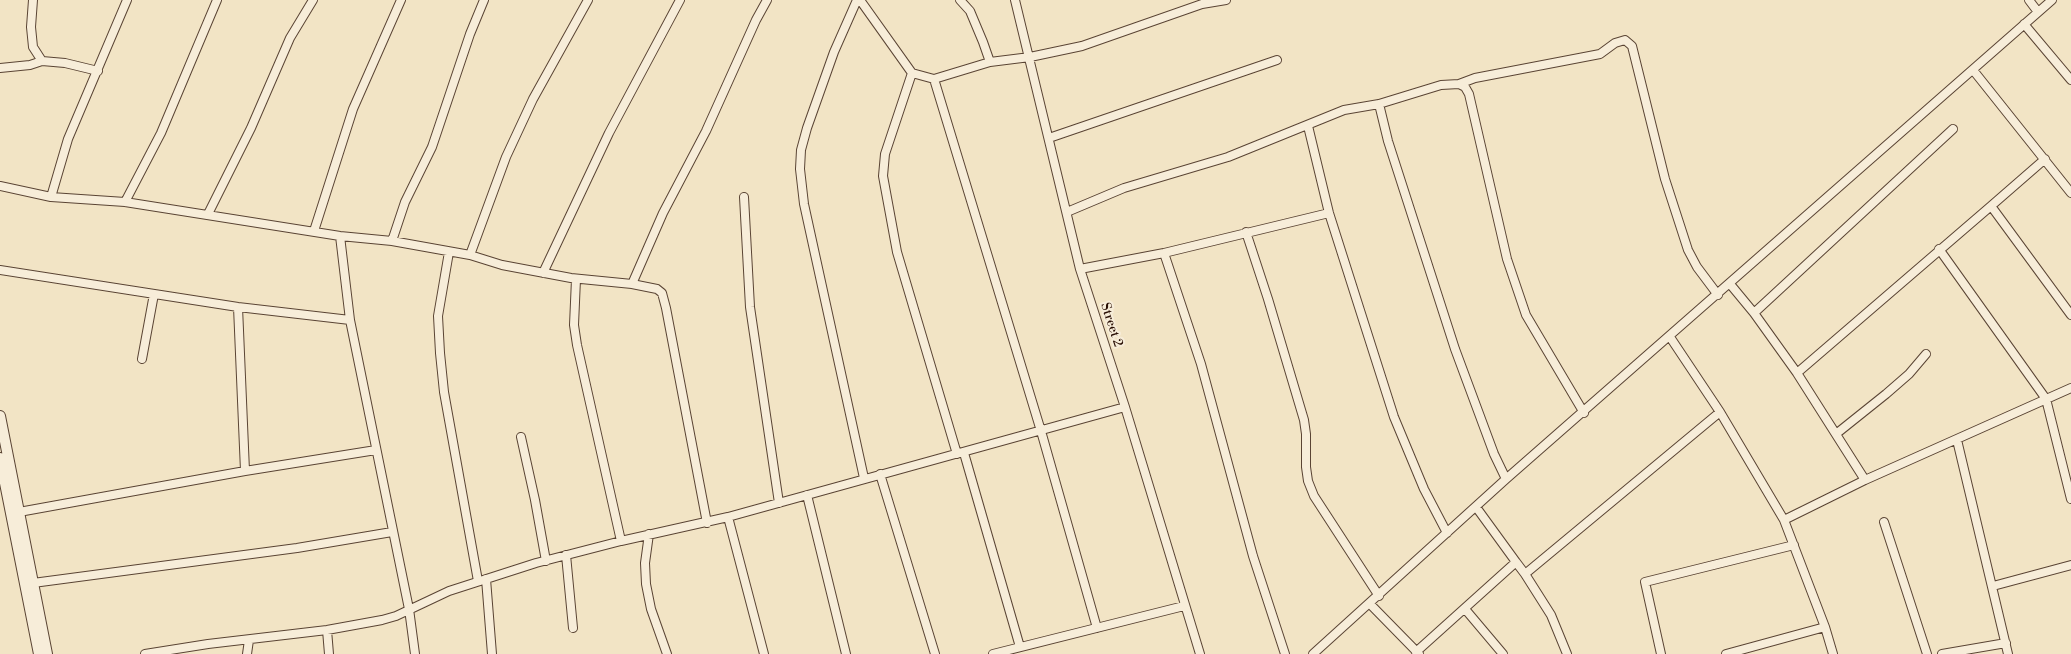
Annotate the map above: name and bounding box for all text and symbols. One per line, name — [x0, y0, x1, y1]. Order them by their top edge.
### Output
street label: Street 2 — [1097, 301, 1125, 349]

